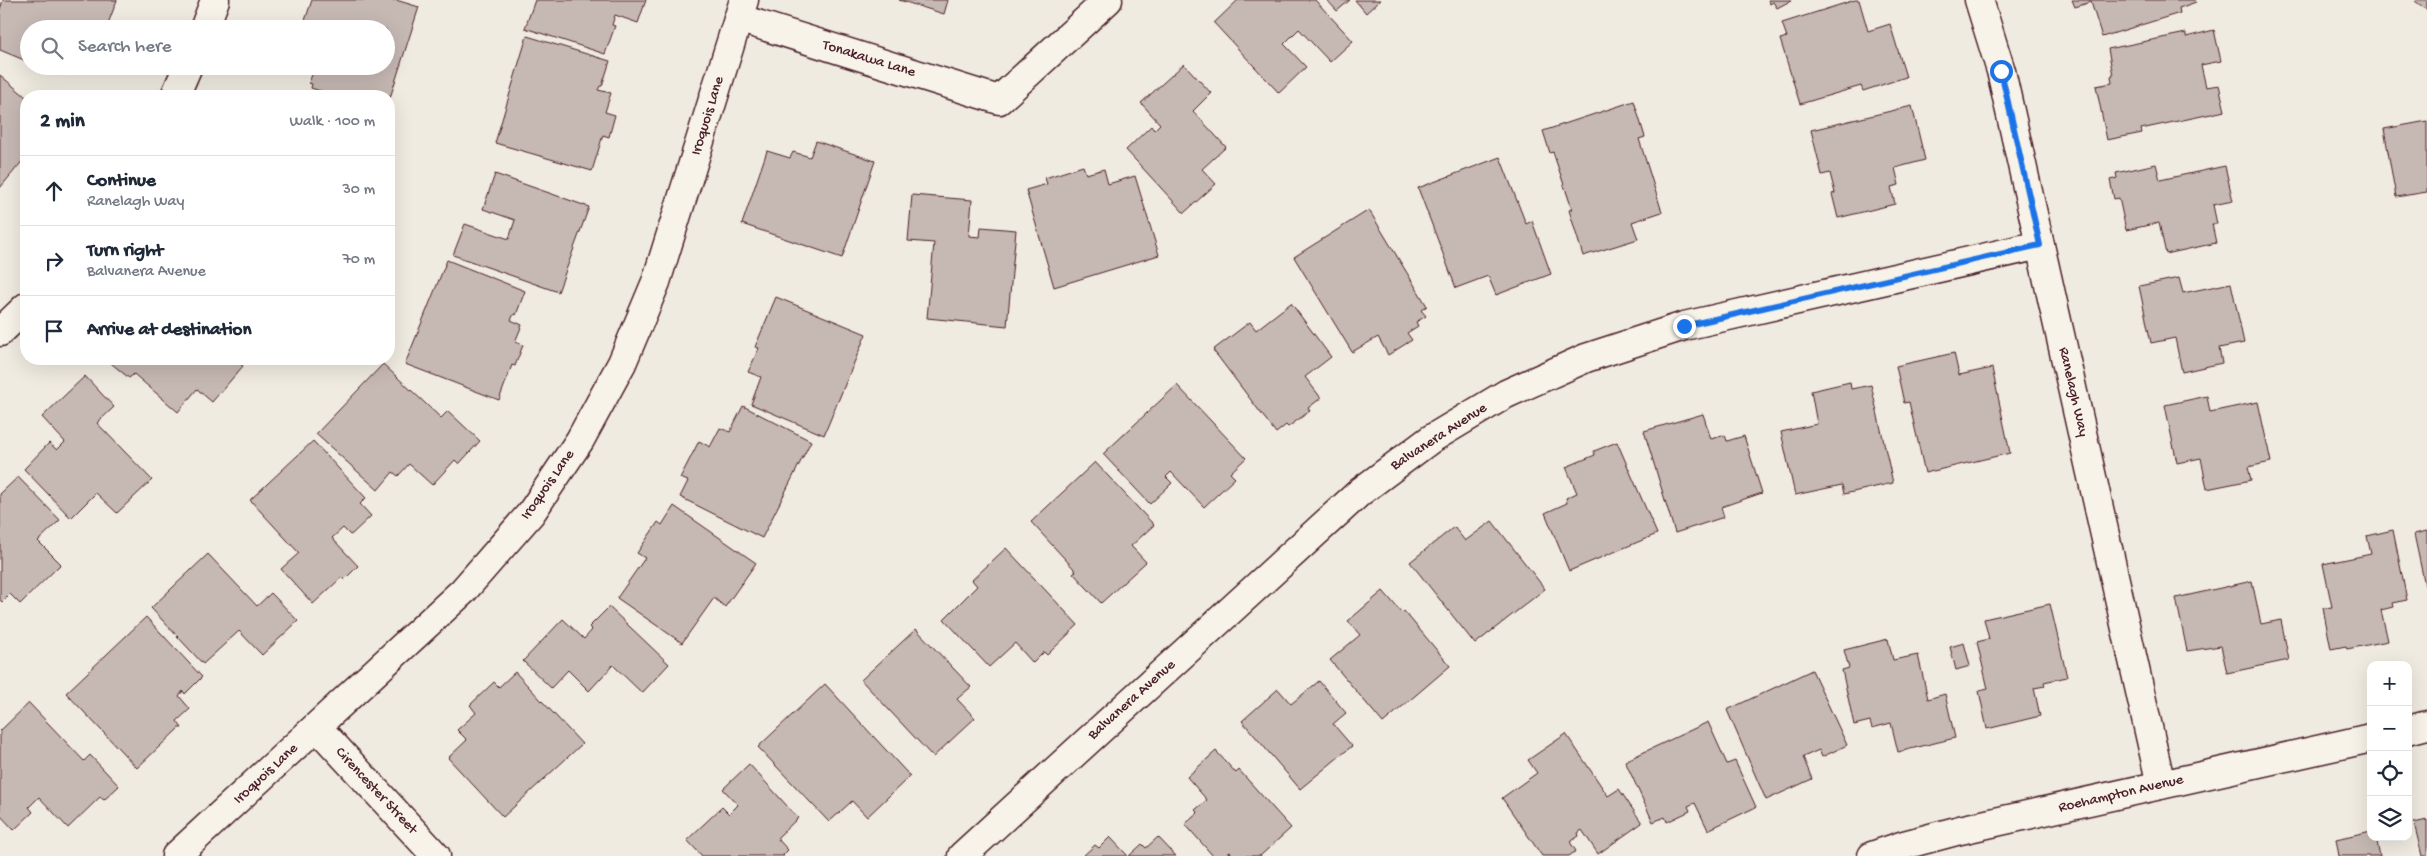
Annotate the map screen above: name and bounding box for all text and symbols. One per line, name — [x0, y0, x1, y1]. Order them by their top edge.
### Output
search box — [20, 20, 395, 75]
icon: search — [38, 34, 66, 62]
text: Search here — [78, 36, 172, 59]
street label: Tonakawa Lane — [819, 36, 918, 82]
route start — [1990, 60, 2013, 83]
street label: Iroquois Lane — [687, 74, 729, 158]
text: 2 min — [40, 110, 85, 135]
text: Walk · 100 m — [289, 113, 375, 132]
text: Continue — [87, 170, 156, 193]
icon: ahead — [40, 177, 68, 205]
text: 30 m — [342, 181, 375, 200]
text: Ranelagh Way — [87, 193, 184, 212]
text: Turn right — [87, 240, 163, 263]
icon: right — [40, 247, 68, 275]
text: 70 m — [342, 251, 375, 270]
text: Balvanera Avenue — [87, 263, 206, 282]
route end — [1673, 315, 1696, 338]
icon: arrive — [40, 317, 68, 345]
text: Arrive at destination — [87, 319, 251, 342]
street label: Ranelagh Way — [2054, 345, 2092, 439]
street label: Balvanera Avenue — [1387, 399, 1491, 475]
street label: Iroquois Lane — [517, 446, 579, 524]
street label: Balvanera Avenue — [1084, 656, 1180, 745]
map controls — [2367, 661, 2412, 841]
button: + — [2367, 661, 2412, 706]
button: − — [2367, 706, 2412, 751]
street label: Iroquois Lane — [230, 739, 302, 808]
street label: Cirencester Street — [331, 744, 422, 840]
button: locate — [2367, 751, 2412, 796]
street label: Roehampton Avenue — [2057, 771, 2185, 817]
button: layers — [2367, 796, 2412, 841]

